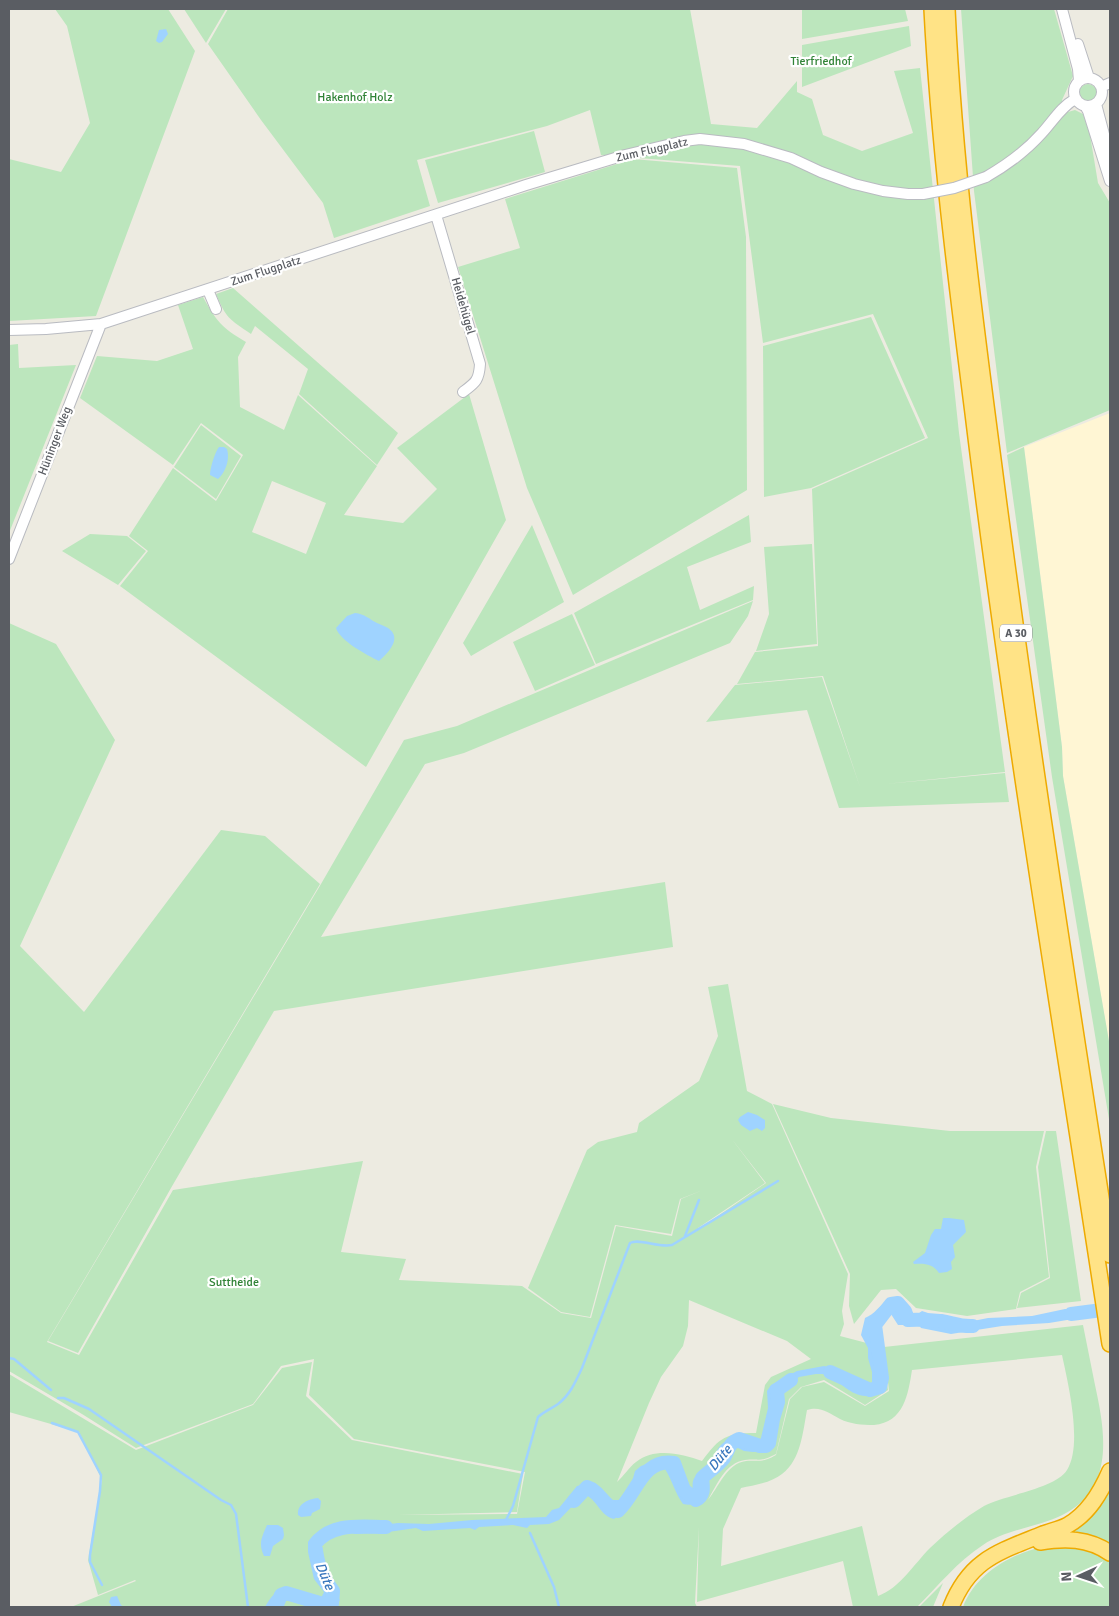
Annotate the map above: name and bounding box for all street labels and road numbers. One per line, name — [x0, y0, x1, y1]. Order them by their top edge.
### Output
street label: Zum Flugplatz — [615, 134, 689, 166]
street label: Zum Flugplatz — [229, 253, 303, 289]
street label: Heidehügel — [448, 276, 478, 337]
street label: Hüninger Weg — [35, 404, 75, 478]
road number: A 30 — [1000, 624, 1032, 641]

